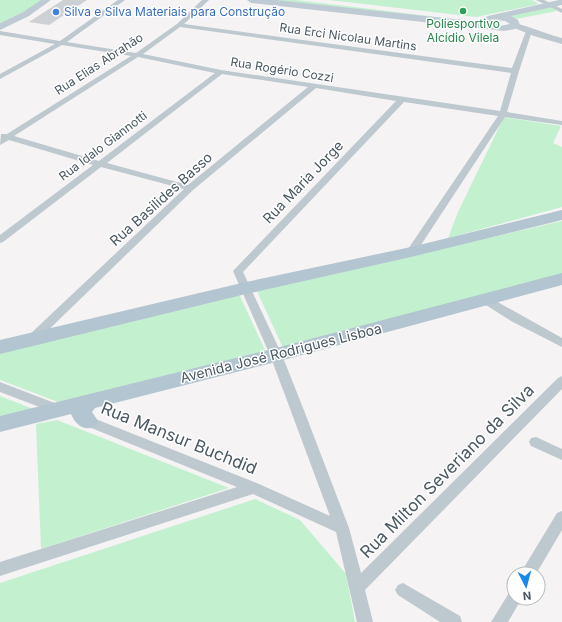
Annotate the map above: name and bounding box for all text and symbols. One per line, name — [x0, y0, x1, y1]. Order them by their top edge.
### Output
place label: Silva e Silva Materiais para Construção — [64, 4, 285, 19]
marker: Poliesportivo Alcídio Vilela — [458, 6, 468, 16]
marker: Silva e Silva Materiais para Construção — [51, 7, 61, 17]
place label: Poliesportivo Alcídio Vilela — [426, 16, 500, 45]
street label: Rua Erci Nicolau Martins — [279, 19, 418, 54]
street label: Rua Elias Abrahão — [52, 29, 146, 98]
street label: Rua Rogério Cozzi — [229, 54, 335, 85]
street label: Rua Idalo Giannotti — [56, 108, 150, 184]
street label: Rua Maria Jorge — [259, 137, 346, 227]
street label: Rua Basilides Basso — [106, 148, 215, 249]
street label: Avenida José Rodrigues Lisboa — [178, 319, 383, 386]
street label: Rua Milton Severiano da Silva — [356, 380, 538, 562]
street label: Rua Mansur Buchdid — [98, 398, 260, 478]
north arrow — [506, 566, 546, 606]
text: N — [522, 589, 532, 603]

